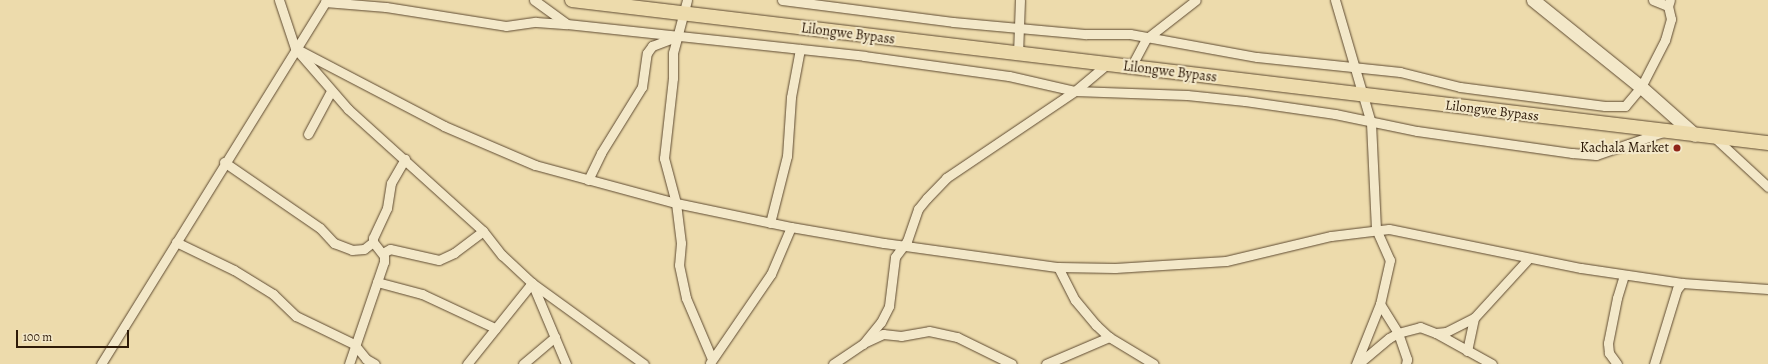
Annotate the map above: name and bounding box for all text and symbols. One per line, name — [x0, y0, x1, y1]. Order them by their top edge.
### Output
street label: Lilongwe Bypass — [800, 20, 896, 48]
street label: Lilongwe Bypass — [1122, 58, 1218, 86]
street label: Lilongwe Bypass — [1444, 97, 1540, 125]
place label: Kachala Market — [1580, 140, 1669, 156]
marker: Kachala Market — [1672, 143, 1682, 153]
scale bar — [18, 322, 131, 348]
text: 100 m — [23, 329, 52, 345]

